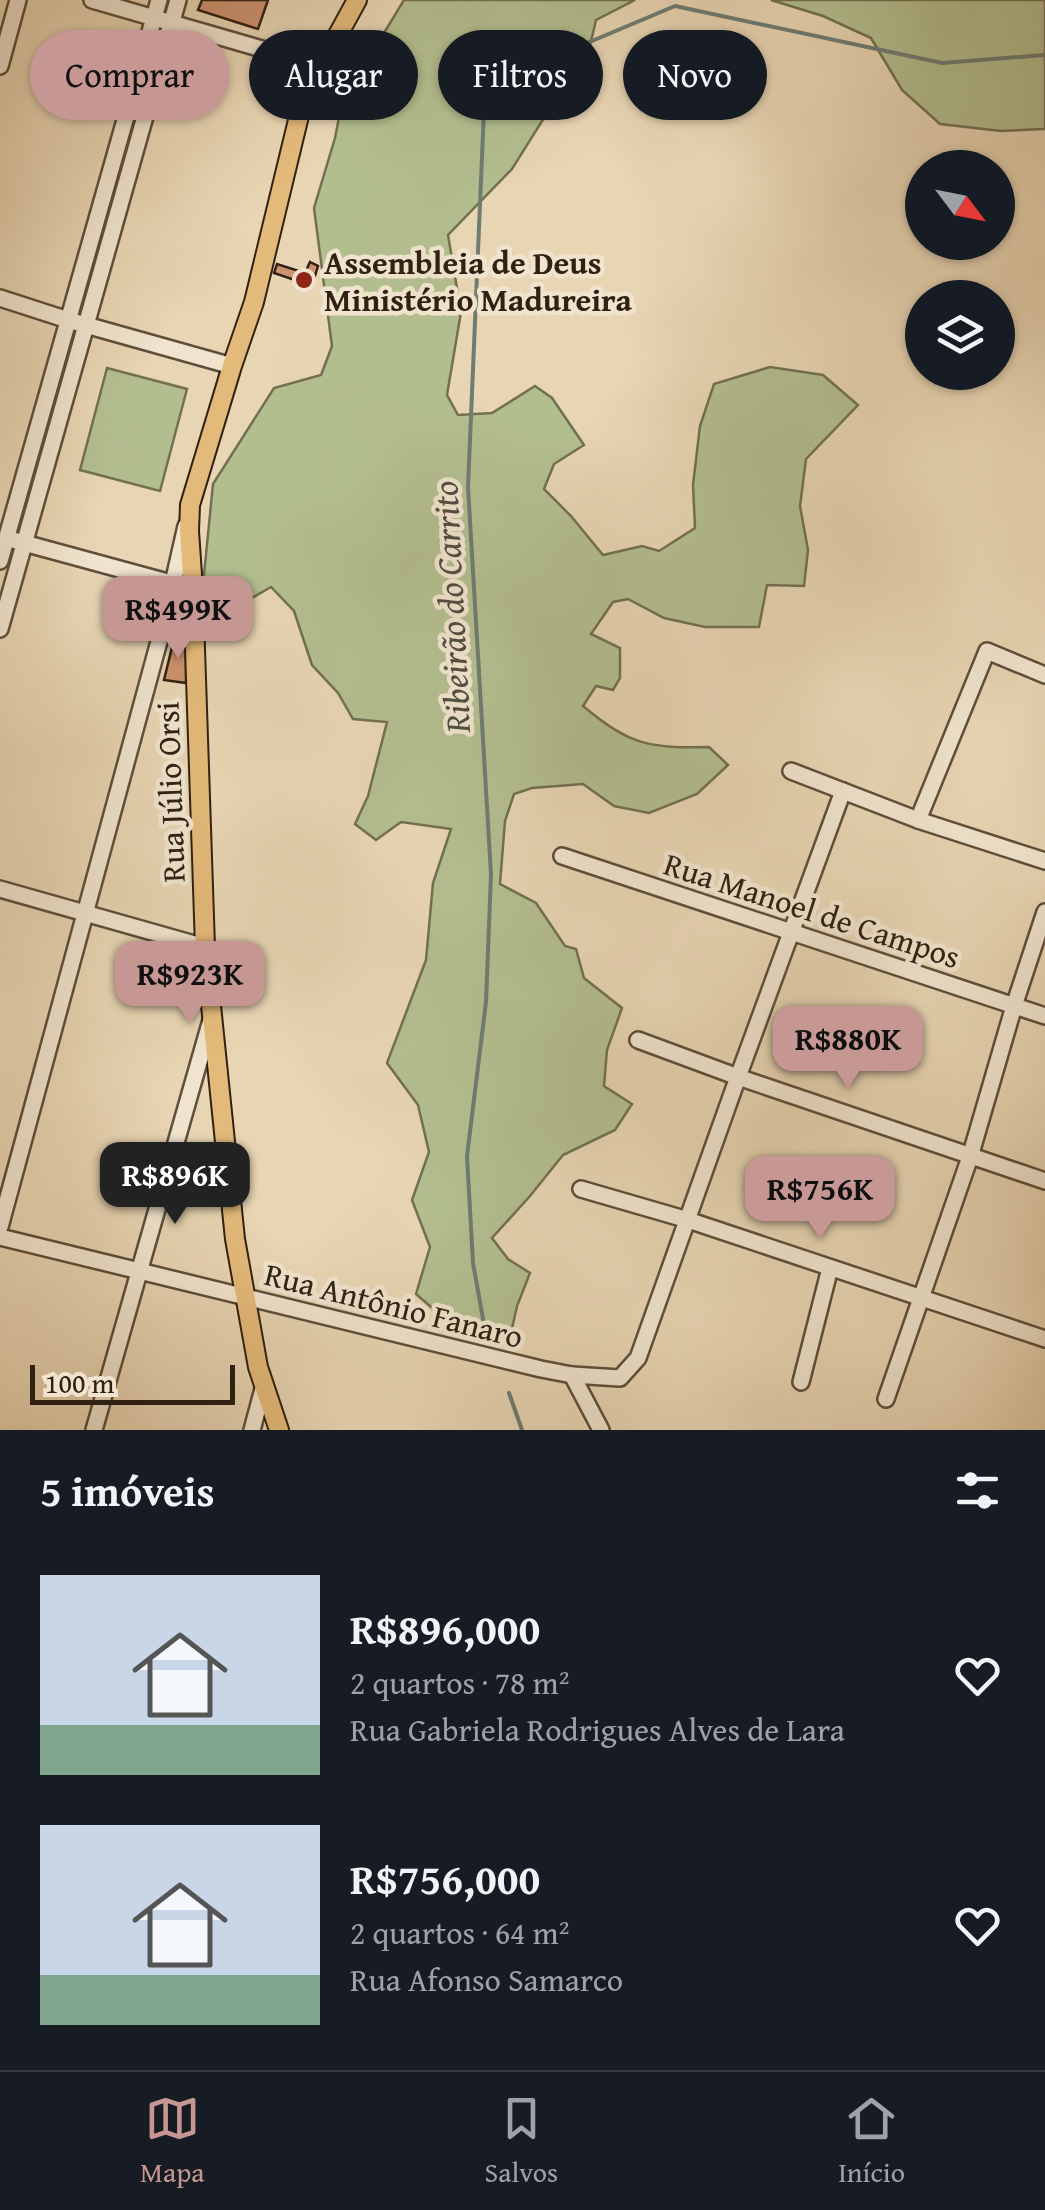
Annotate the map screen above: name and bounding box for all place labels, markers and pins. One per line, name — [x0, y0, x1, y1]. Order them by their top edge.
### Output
place label: Assembleia de Deus Ministério Madureira — [324, 239, 632, 323]
marker: Assembleia de Deus Ministério Madureira — [293, 269, 315, 291]
pin: R$499K — [97, 576, 259, 661]
pin: R$923K — [109, 941, 271, 1026]
pin: R$880K — [767, 1006, 929, 1091]
pin: R$896K — [94, 1142, 256, 1227]
pin: R$756K — [739, 1156, 901, 1241]

